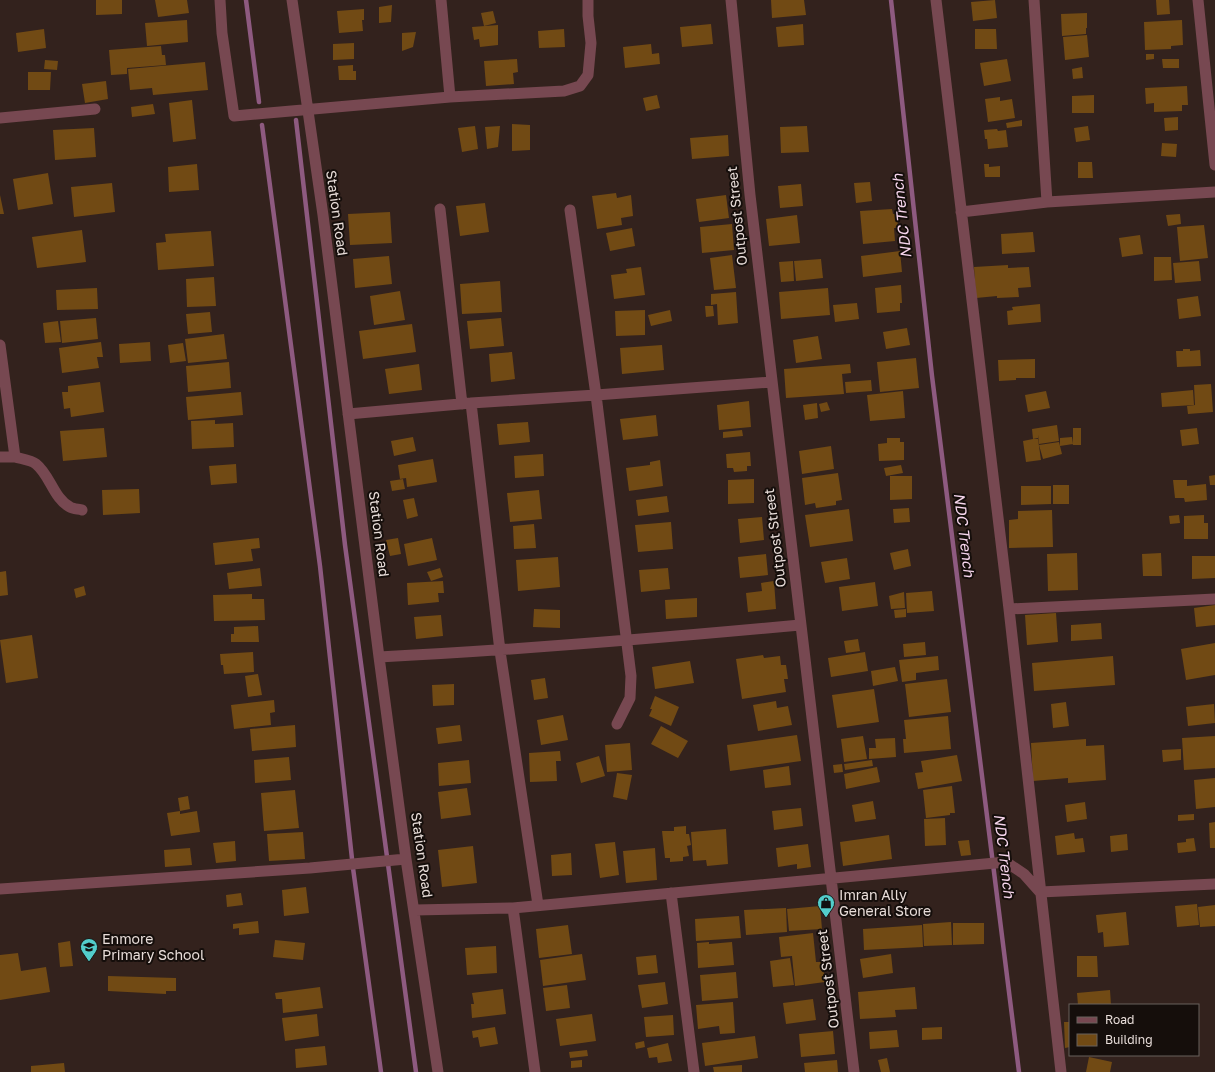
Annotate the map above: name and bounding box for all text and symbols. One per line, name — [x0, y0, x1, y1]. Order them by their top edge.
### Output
street label: Outpost Street — [723, 166, 750, 266]
street label: Station Road — [323, 169, 352, 257]
water label: NDC Trench — [888, 172, 914, 259]
street label: Outpost Street — [760, 488, 789, 588]
street label: Station Road — [366, 490, 393, 578]
water label: NDC Trench — [951, 492, 979, 579]
street label: Station Road — [408, 811, 437, 899]
water label: NDC Trench — [991, 813, 1019, 900]
place label: Imran Ally General Store — [839, 886, 931, 919]
shop icon: Imran Ally General Store — [816, 893, 836, 918]
street label: Outpost Street — [813, 929, 842, 1029]
place label: Enmore Primary School — [102, 930, 204, 963]
school or university icon: Enmore Primary School — [79, 937, 99, 962]
legend — [1069, 1004, 1199, 1056]
text: Road — [1105, 1012, 1134, 1027]
text: Building — [1105, 1032, 1153, 1047]

